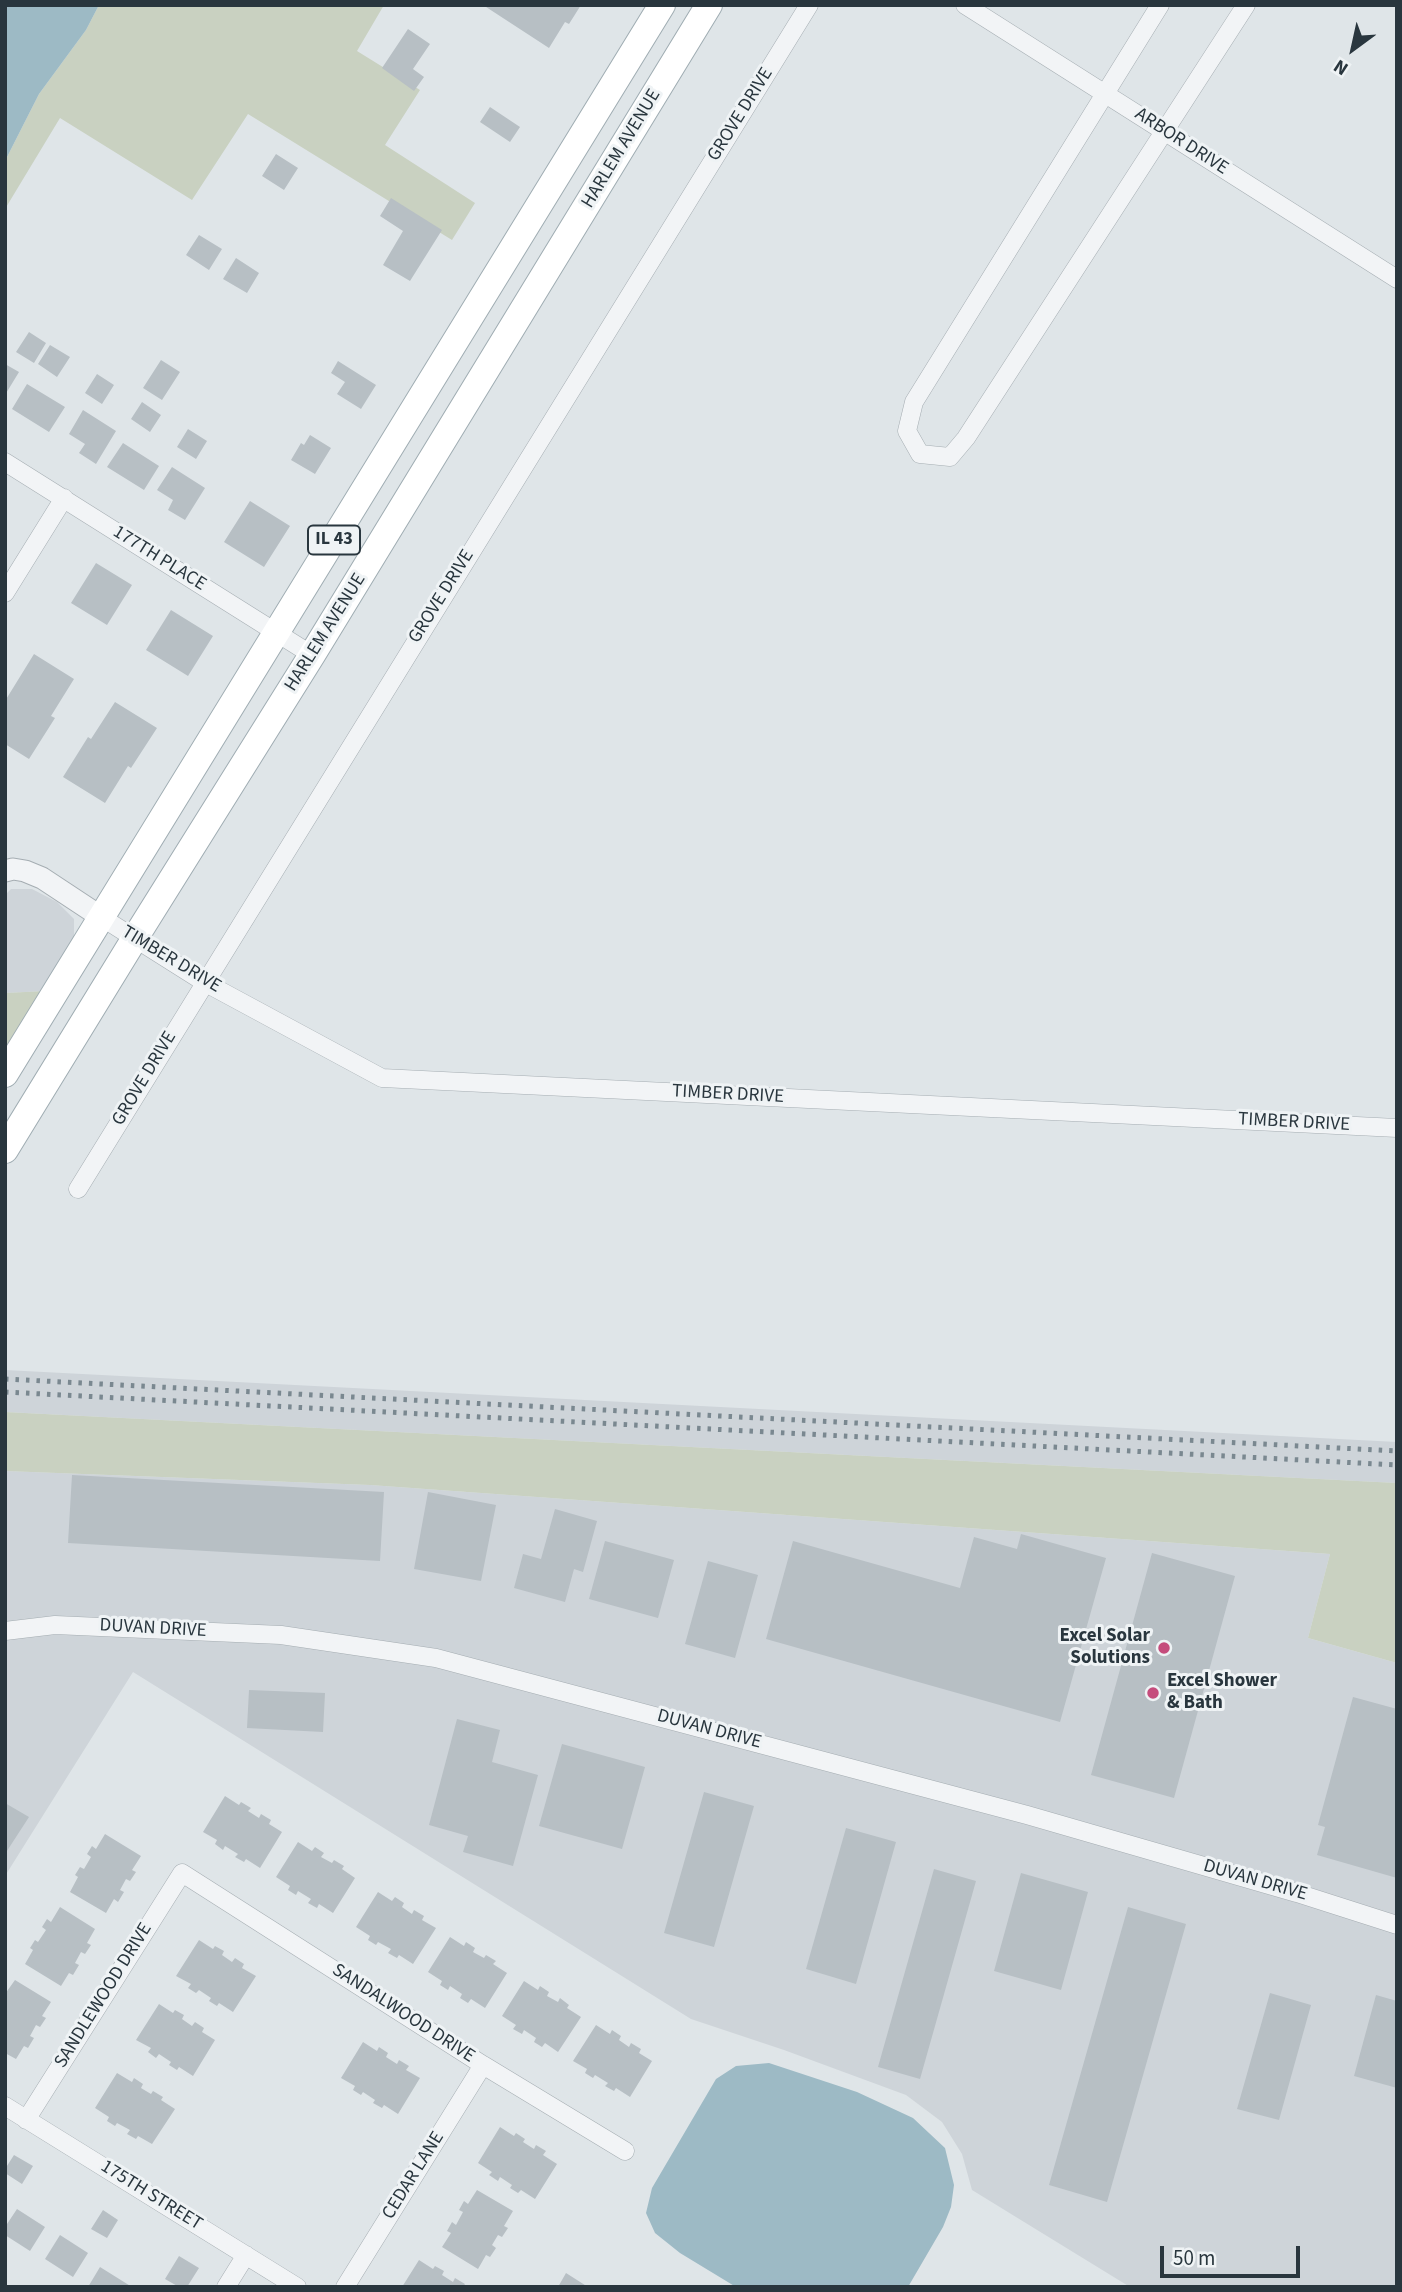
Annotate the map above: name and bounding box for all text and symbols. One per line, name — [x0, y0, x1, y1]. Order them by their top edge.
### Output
north arrow — [1318, 14, 1388, 84]
text: N — [1329, 52, 1354, 82]
street label: GROVE DRIVE — [703, 64, 779, 166]
street label: HARLEM AVENUE — [578, 85, 666, 213]
street label: ARBOR DRIVE — [1130, 103, 1232, 181]
street label: 177TH PLACE — [108, 521, 210, 597]
road number: IL 43 — [308, 526, 360, 554]
street label: GROVE DRIVE — [404, 546, 480, 648]
street label: HARLEM AVENUE — [281, 570, 371, 696]
street label: TIMBER DRIVE — [117, 921, 225, 999]
street label: GROVE DRIVE — [108, 1028, 182, 1130]
street label: TIMBER DRIVE — [671, 1081, 785, 1109]
street label: TIMBER DRIVE — [1237, 1109, 1351, 1137]
street label: DUVAN DRIVE — [99, 1615, 207, 1643]
place label: Excel Solar Solutions — [1060, 1626, 1150, 1670]
marker: Excel Solar Solutions — [1156, 1640, 1172, 1656]
place label: Excel Shower & Bath — [1167, 1671, 1277, 1715]
marker: Excel Shower & Bath — [1145, 1685, 1161, 1701]
street label: DUVAN DRIVE — [654, 1705, 764, 1755]
street label: DUVAN DRIVE — [1200, 1855, 1310, 1907]
street label: SANDLEWOOD DRIVE — [50, 1919, 158, 2073]
street label: SANDALWOOD DRIVE — [327, 1959, 479, 2069]
street label: CEDAR LANE — [378, 2128, 450, 2224]
street label: 175TH STREET — [96, 2156, 206, 2236]
scale bar — [1164, 2232, 1304, 2276]
text: 50 m — [1173, 2243, 1215, 2273]

